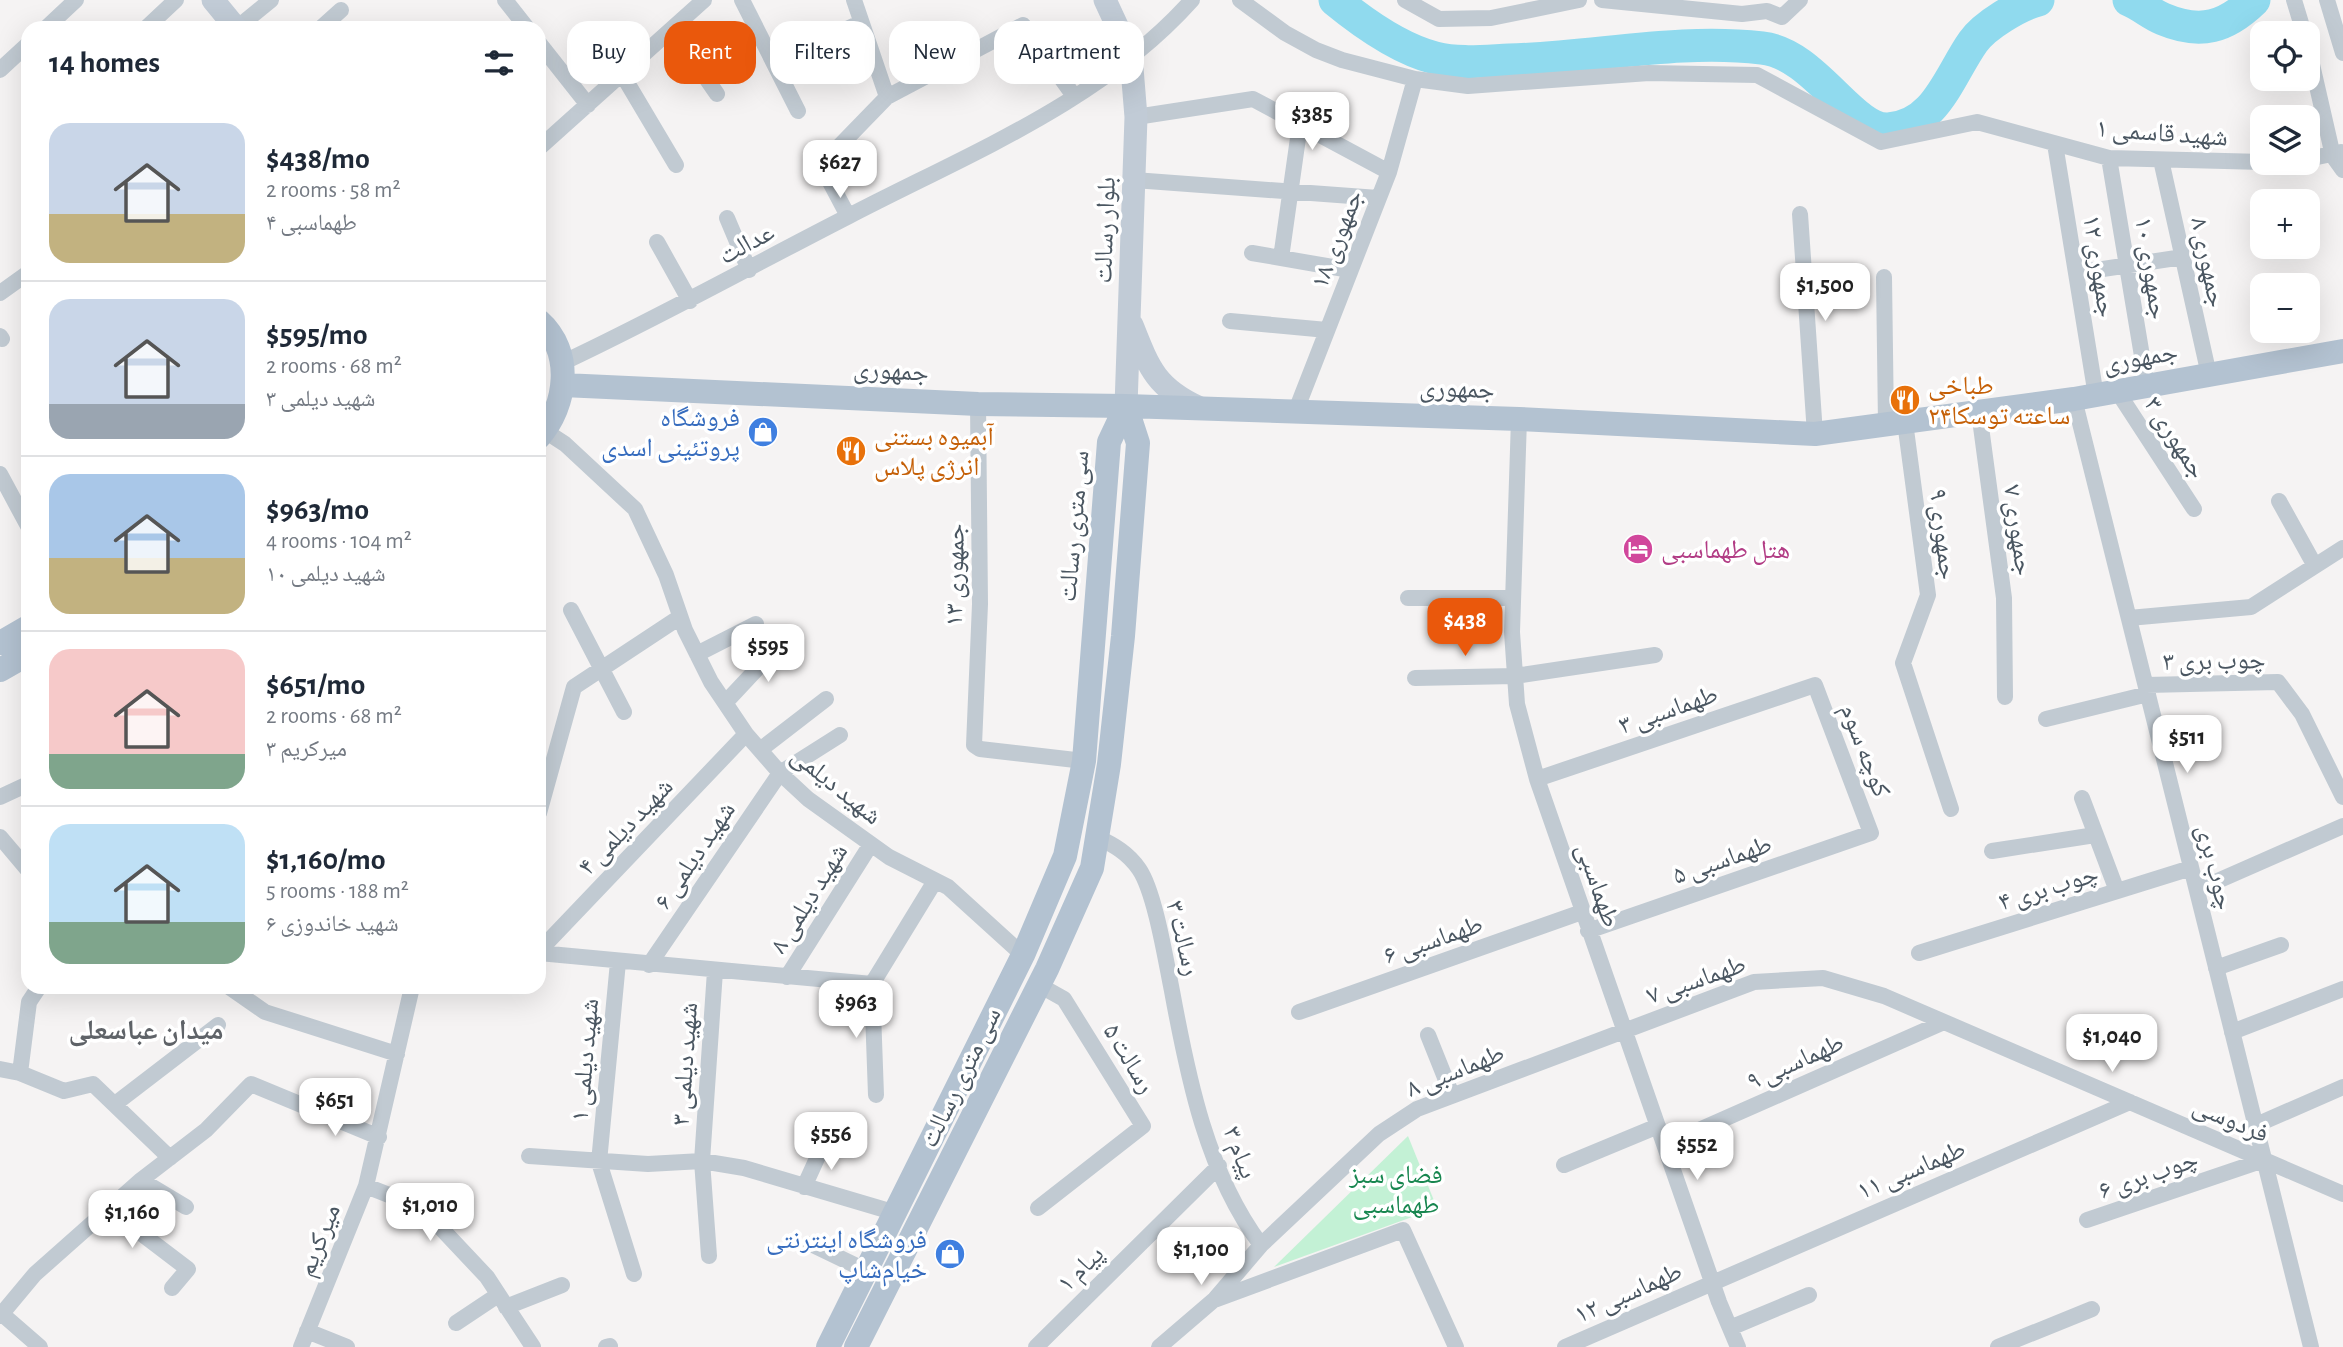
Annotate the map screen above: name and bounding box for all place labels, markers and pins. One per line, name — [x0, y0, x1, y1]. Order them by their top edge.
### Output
pin: $385 — [1271, 92, 1353, 152]
pin: $627 — [799, 140, 881, 200]
pin: $1,500 — [1768, 264, 1882, 323]
place label: طباخی ۲۴ساعته توسکا — [1928, 373, 2070, 430]
restaurant icon: طباخی ۲۴ساعته توسکا — [1888, 383, 1922, 417]
place label: فروشگاه پروتئینی اسدی — [601, 405, 740, 463]
shop icon: فروشگاه پروتئینی اسدی — [746, 415, 780, 449]
place label: آبمیوه بستنی انرژی پلاس — [874, 423, 995, 482]
restaurant icon: آبمیوه بستنی انرژی پلاس — [834, 434, 868, 468]
hotel icon: هتل طهماسبی — [1621, 532, 1655, 566]
place label: هتل طهماسبی — [1661, 537, 1790, 565]
pin: $438 — [1424, 598, 1506, 658]
pin: $595 — [727, 624, 809, 684]
pin: $511 — [2146, 716, 2228, 775]
pin: $963 — [815, 981, 897, 1040]
pin: $1,040 — [2055, 1014, 2169, 1074]
pin: $651 — [294, 1078, 376, 1138]
pin: $556 — [790, 1112, 872, 1172]
pin: $552 — [1656, 1122, 1738, 1182]
pin: $1,010 — [373, 1184, 487, 1243]
pin: $1,160 — [75, 1190, 189, 1250]
place label: فروشگاه اینترنتی خیام‌شاپ — [766, 1227, 927, 1287]
pin: $1,100 — [1144, 1228, 1258, 1287]
shop icon: فروشگاه اینترنتی خیام‌شاپ — [933, 1237, 967, 1271]

